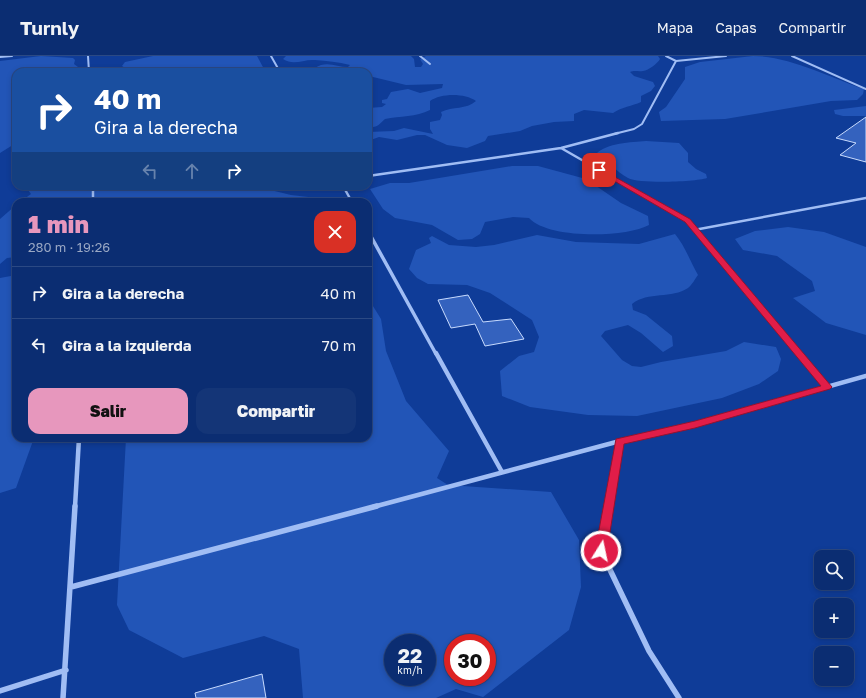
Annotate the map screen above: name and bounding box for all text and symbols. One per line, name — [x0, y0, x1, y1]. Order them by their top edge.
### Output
text: Turnly — [20, 16, 79, 39]
text: Mapa — [657, 19, 693, 36]
text: Capas — [715, 19, 757, 36]
text: Compartir — [779, 19, 846, 36]
text: 40 m — [94, 82, 161, 115]
icon: right — [28, 84, 80, 136]
text: Gira a la derecha — [94, 116, 238, 138]
pin — [582, 153, 616, 187]
icon: arrive — [588, 159, 610, 181]
icon: left — [139, 160, 161, 182]
icon: ahead — [181, 160, 203, 182]
icon: right — [223, 160, 245, 182]
text: 1 min — [28, 209, 89, 238]
button: close — [314, 211, 356, 253]
text: 280 m · 19:26 — [28, 239, 110, 255]
icon: right — [28, 282, 50, 304]
text: Gira a la derecha — [62, 284, 184, 302]
text: 40 m — [321, 284, 356, 302]
icon: left — [28, 334, 50, 356]
text: Gira a la izquierda — [62, 336, 192, 354]
text: 70 m — [322, 336, 356, 354]
button: Salir — [28, 388, 188, 434]
button: Compartir — [196, 388, 356, 434]
position arrow — [580, 530, 622, 572]
map controls — [814, 550, 854, 686]
button: search — [814, 550, 854, 590]
button: + — [814, 598, 854, 638]
speed limit sign: 30 — [444, 634, 496, 686]
text: 22 — [398, 643, 422, 667]
button: − — [814, 646, 854, 686]
text: km/h — [397, 664, 423, 676]

